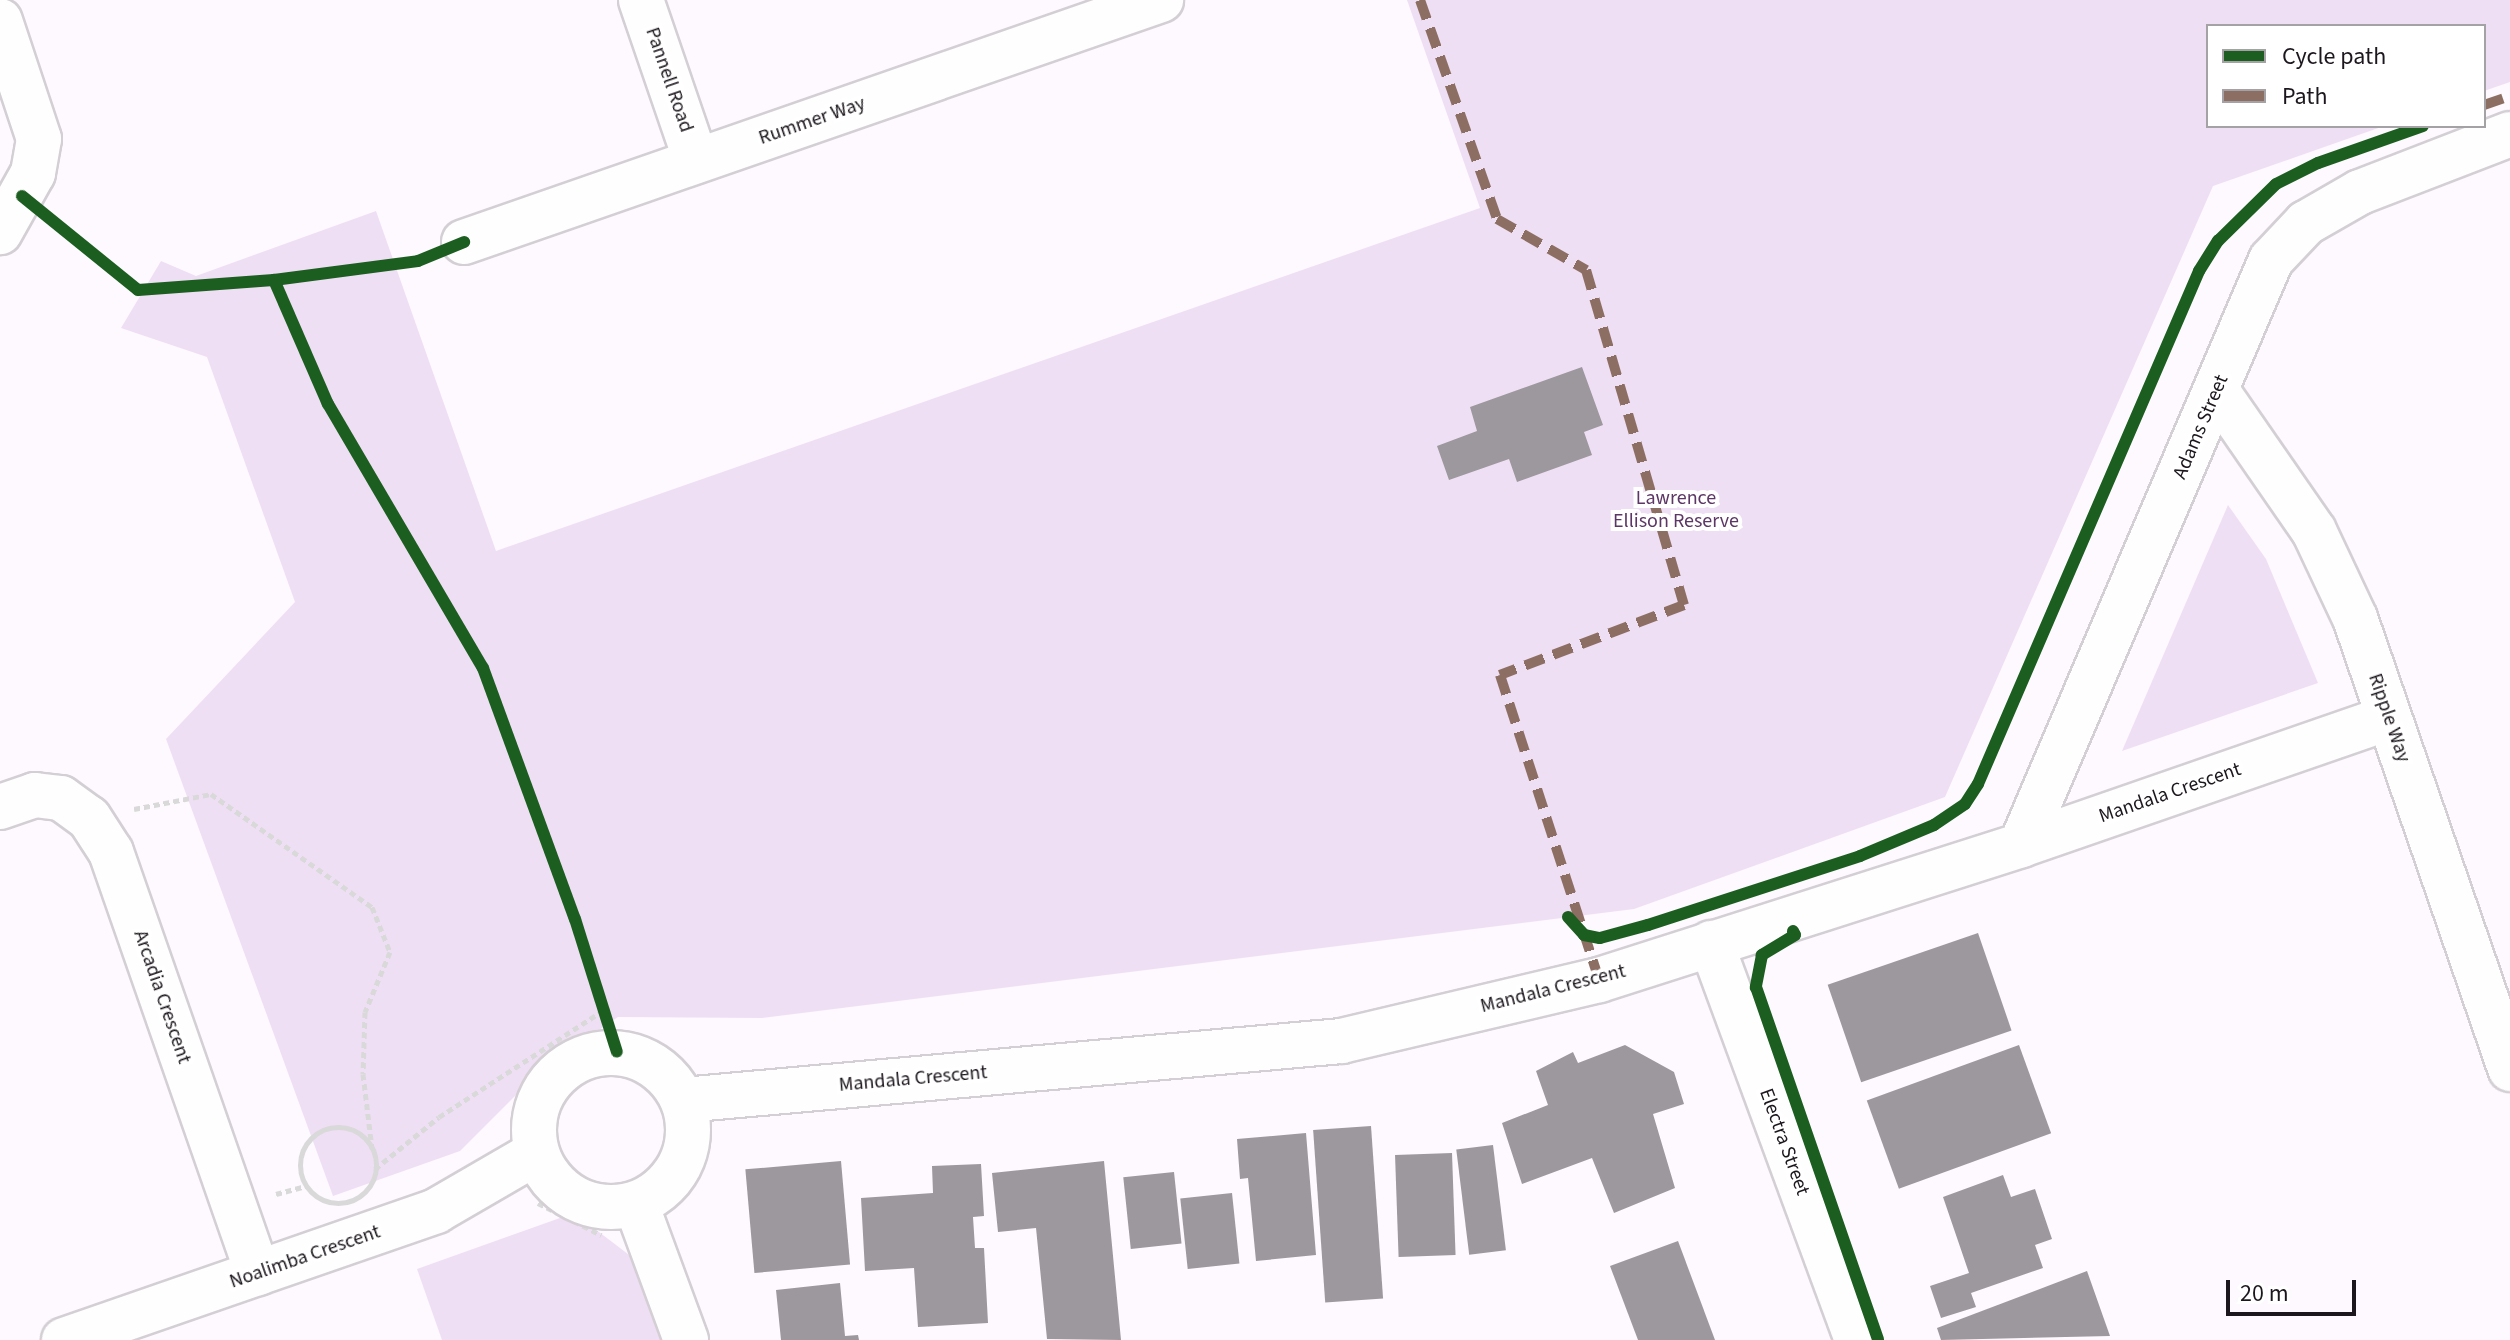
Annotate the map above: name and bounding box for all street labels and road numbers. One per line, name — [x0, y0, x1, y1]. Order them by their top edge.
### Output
street label: Pannell Road — [640, 24, 698, 136]
street label: Rummer Way — [756, 92, 868, 150]
street label: Adams Street — [2168, 371, 2234, 483]
street label: Ripple Way — [2363, 670, 2415, 766]
street label: Mandala Crescent — [2096, 757, 2244, 829]
street label: Arcadia Crescent — [128, 927, 196, 1067]
street label: Mandala Crescent — [1478, 959, 1628, 1019]
street label: Mandala Crescent — [838, 1061, 988, 1097]
street label: Electra Street — [1754, 1085, 1814, 1199]
street label: Noalimba Crescent — [226, 1220, 384, 1294]

